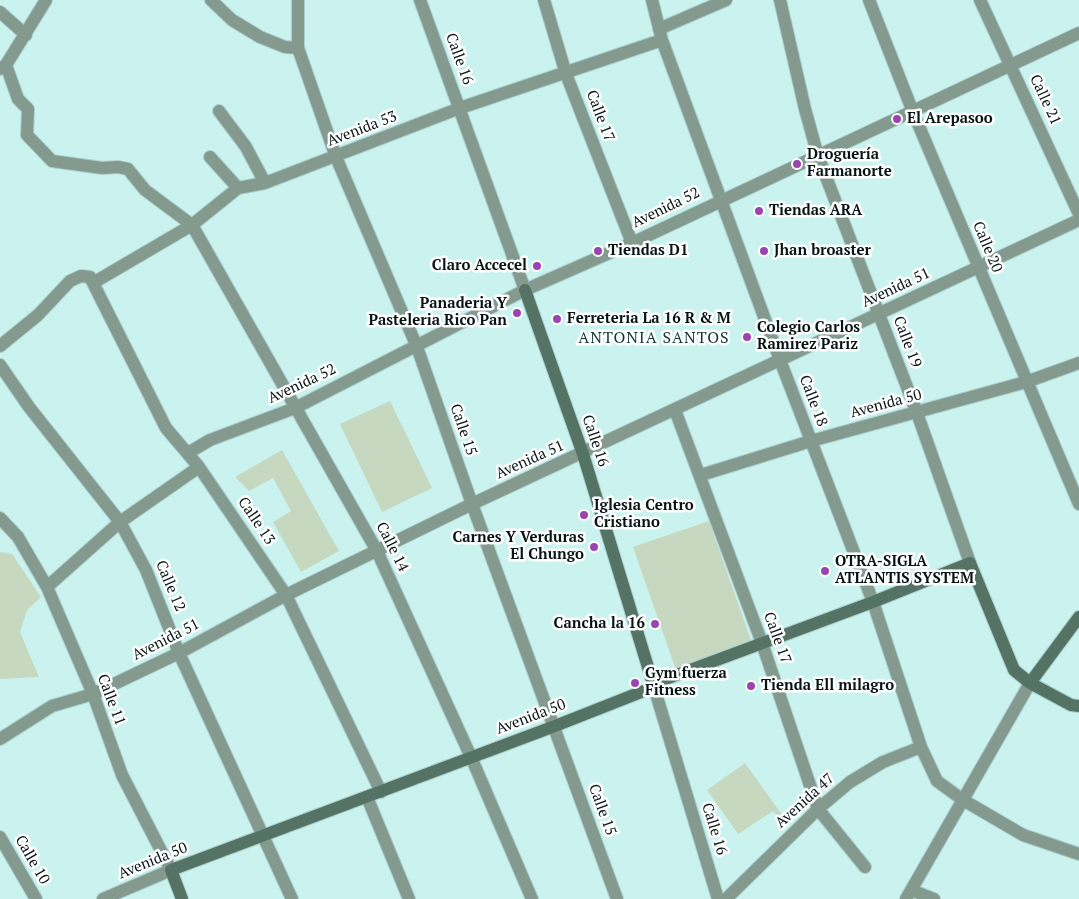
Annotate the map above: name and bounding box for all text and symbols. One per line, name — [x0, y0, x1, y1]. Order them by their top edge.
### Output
street label: Calle 16 — [441, 31, 477, 87]
street label: Calle 21 — [1026, 72, 1064, 128]
street label: Calle 17 — [582, 88, 618, 144]
street label: Avenida 53 — [325, 108, 399, 150]
place label: El Arepasoo — [907, 110, 993, 128]
marker: El Arepasoo — [891, 113, 903, 125]
place label: Droguería Farmanorte — [807, 146, 892, 181]
marker: Droguería Farmanorte — [791, 158, 803, 170]
street label: Avenida 52 — [629, 184, 703, 232]
place label: Tiendas ARA — [769, 202, 862, 220]
marker: Tiendas ARA — [753, 205, 765, 217]
street label: Calle 20 — [968, 219, 1006, 275]
place label: Tiendas D1 — [608, 242, 688, 260]
place label: Jhan broaster — [774, 242, 871, 260]
marker: Tiendas D1 — [592, 245, 604, 257]
marker: Jhan broaster — [758, 245, 770, 257]
place label: Claro Accecel — [432, 257, 527, 275]
marker: Claro Accecel — [531, 260, 543, 272]
street label: Avenida 51 — [859, 264, 933, 312]
place label: Panaderia Y Pasteleria Rico Pan — [368, 295, 507, 330]
marker: Panaderia Y Pasteleria Rico Pan — [511, 307, 523, 319]
place label: Ferreteria La 16 R & M — [567, 310, 731, 328]
marker: Ferreteria La 16 R & M — [551, 313, 563, 325]
street label: Calle 19 — [889, 314, 925, 370]
place label: Colegio Carlos Ramirez Pariz — [757, 319, 860, 354]
district label: ANTONIA SANTOS — [577, 328, 731, 348]
marker: Colegio Carlos Ramirez Pariz — [741, 331, 753, 343]
street label: Avenida 52 — [265, 360, 339, 408]
street label: Calle 18 — [795, 373, 831, 429]
street label: Avenida 50 — [848, 386, 924, 422]
street label: Calle 15 — [446, 402, 480, 458]
street label: Calle 16 — [578, 413, 612, 469]
street label: Avenida 51 — [493, 437, 567, 483]
street label: Calle 13 — [234, 494, 278, 548]
place label: Iglesia Centro Cristiano — [594, 497, 694, 532]
marker: Iglesia Centro Cristiano — [578, 509, 590, 521]
street label: Calle 14 — [372, 519, 412, 575]
place label: Carnes Y Verduras El Chungo — [452, 529, 584, 564]
marker: Carnes Y Verduras El Chungo — [588, 541, 600, 553]
place label: OTRA-SIGLA ATLANTIS SYSTEM — [835, 553, 974, 588]
street label: Calle 12 — [151, 558, 189, 614]
marker: OTRA-SIGLA ATLANTIS SYSTEM — [819, 565, 831, 577]
street label: Calle 17 — [759, 610, 795, 666]
street label: Avenida 51 — [129, 615, 203, 665]
place label: Cancha la 16 — [554, 615, 645, 633]
marker: Cancha la 16 — [649, 618, 661, 630]
place label: Gym fuerza Fitness — [645, 665, 727, 700]
street label: Calle 11 — [93, 672, 129, 728]
marker: Gym fuerza Fitness — [629, 677, 641, 689]
place label: Tienda Ell milagro — [761, 677, 894, 695]
marker: Tienda Ell milagro — [745, 680, 757, 692]
street label: Avenida 50 — [494, 696, 568, 738]
street label: Avenida 47 — [772, 770, 838, 832]
street label: Calle 15 — [584, 782, 620, 838]
street label: Calle 16 — [698, 801, 730, 857]
street label: Calle 10 — [11, 832, 53, 888]
street label: Avenida 50 — [116, 839, 190, 883]

